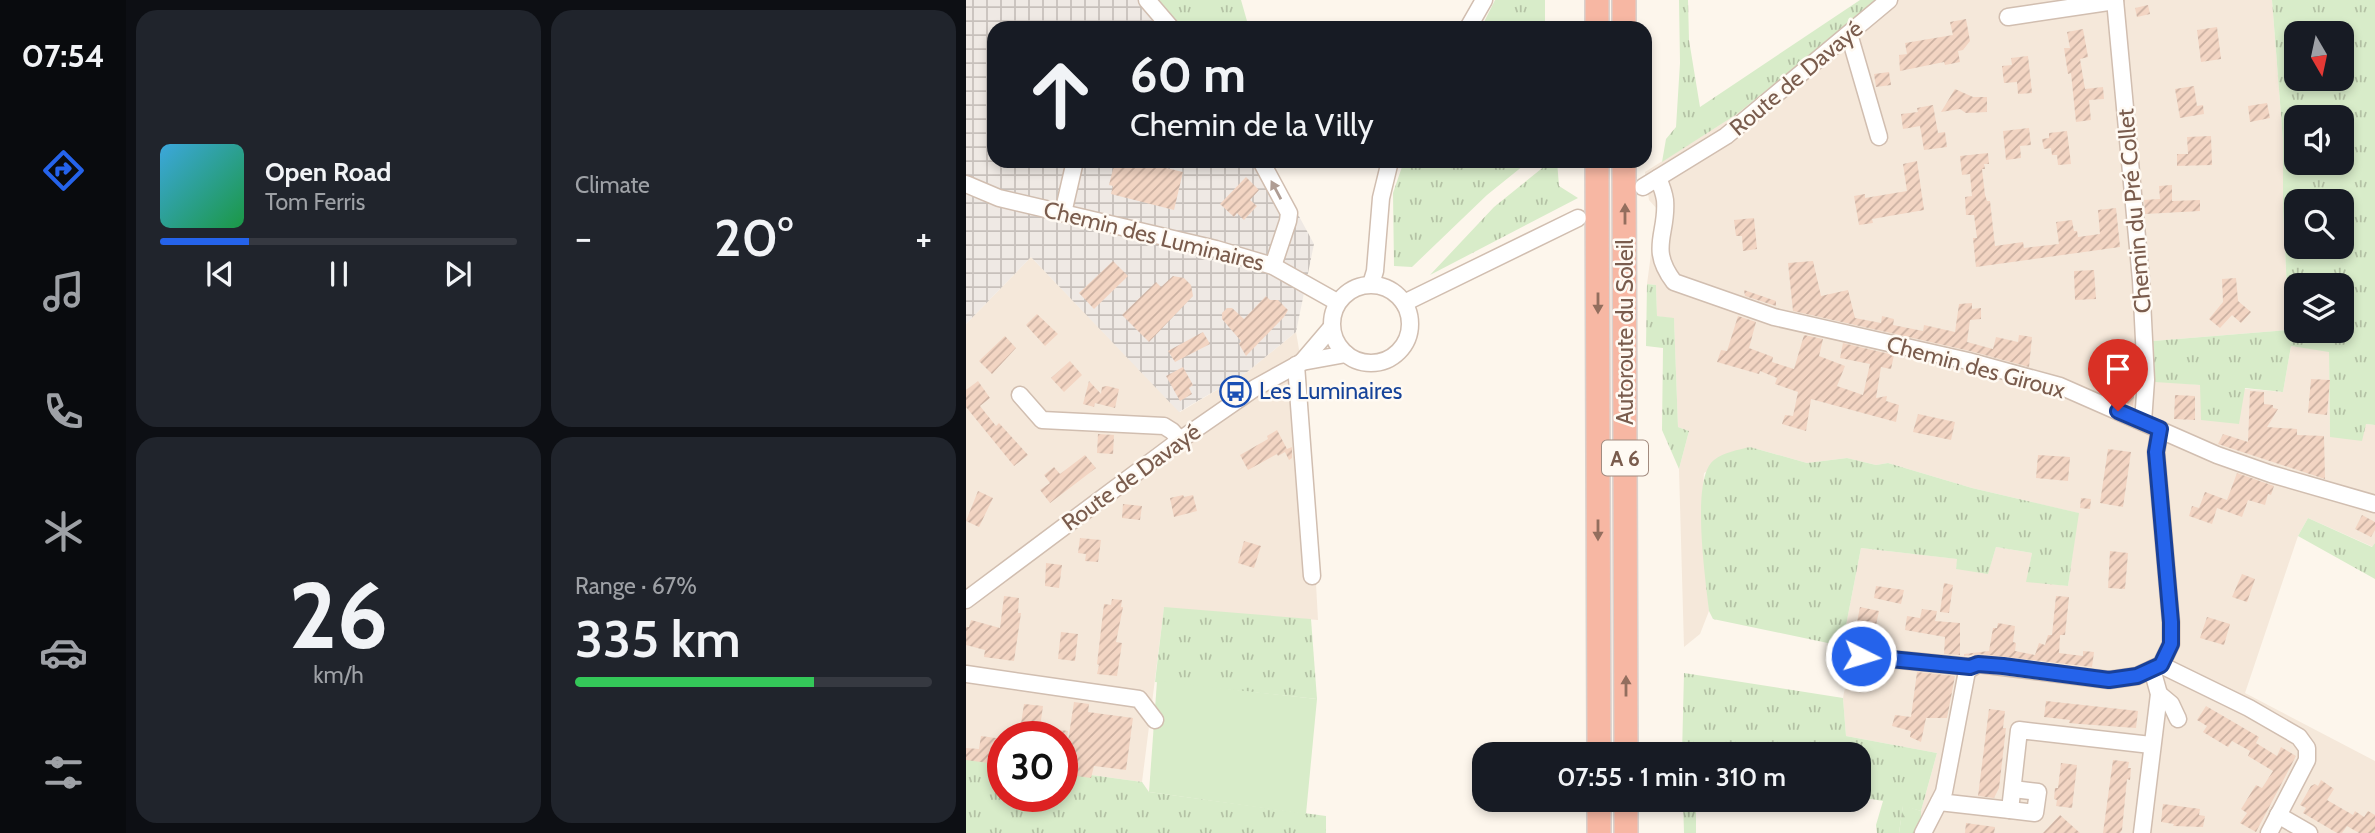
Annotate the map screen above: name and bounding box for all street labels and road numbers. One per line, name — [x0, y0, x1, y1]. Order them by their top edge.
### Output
street label: Route de Davayé — [1724, 14, 1868, 142]
street label: Chemin du Pré Collet — [2111, 107, 2157, 314]
street label: Chemin des Luminaires — [1041, 195, 1267, 277]
street label: Autoroute du Soleil — [1611, 238, 1639, 425]
street label: Chemin des Giroux — [1884, 330, 2068, 404]
street label: Route de Davayé — [1056, 417, 1206, 537]
road number: A 6 — [1602, 440, 1648, 476]

